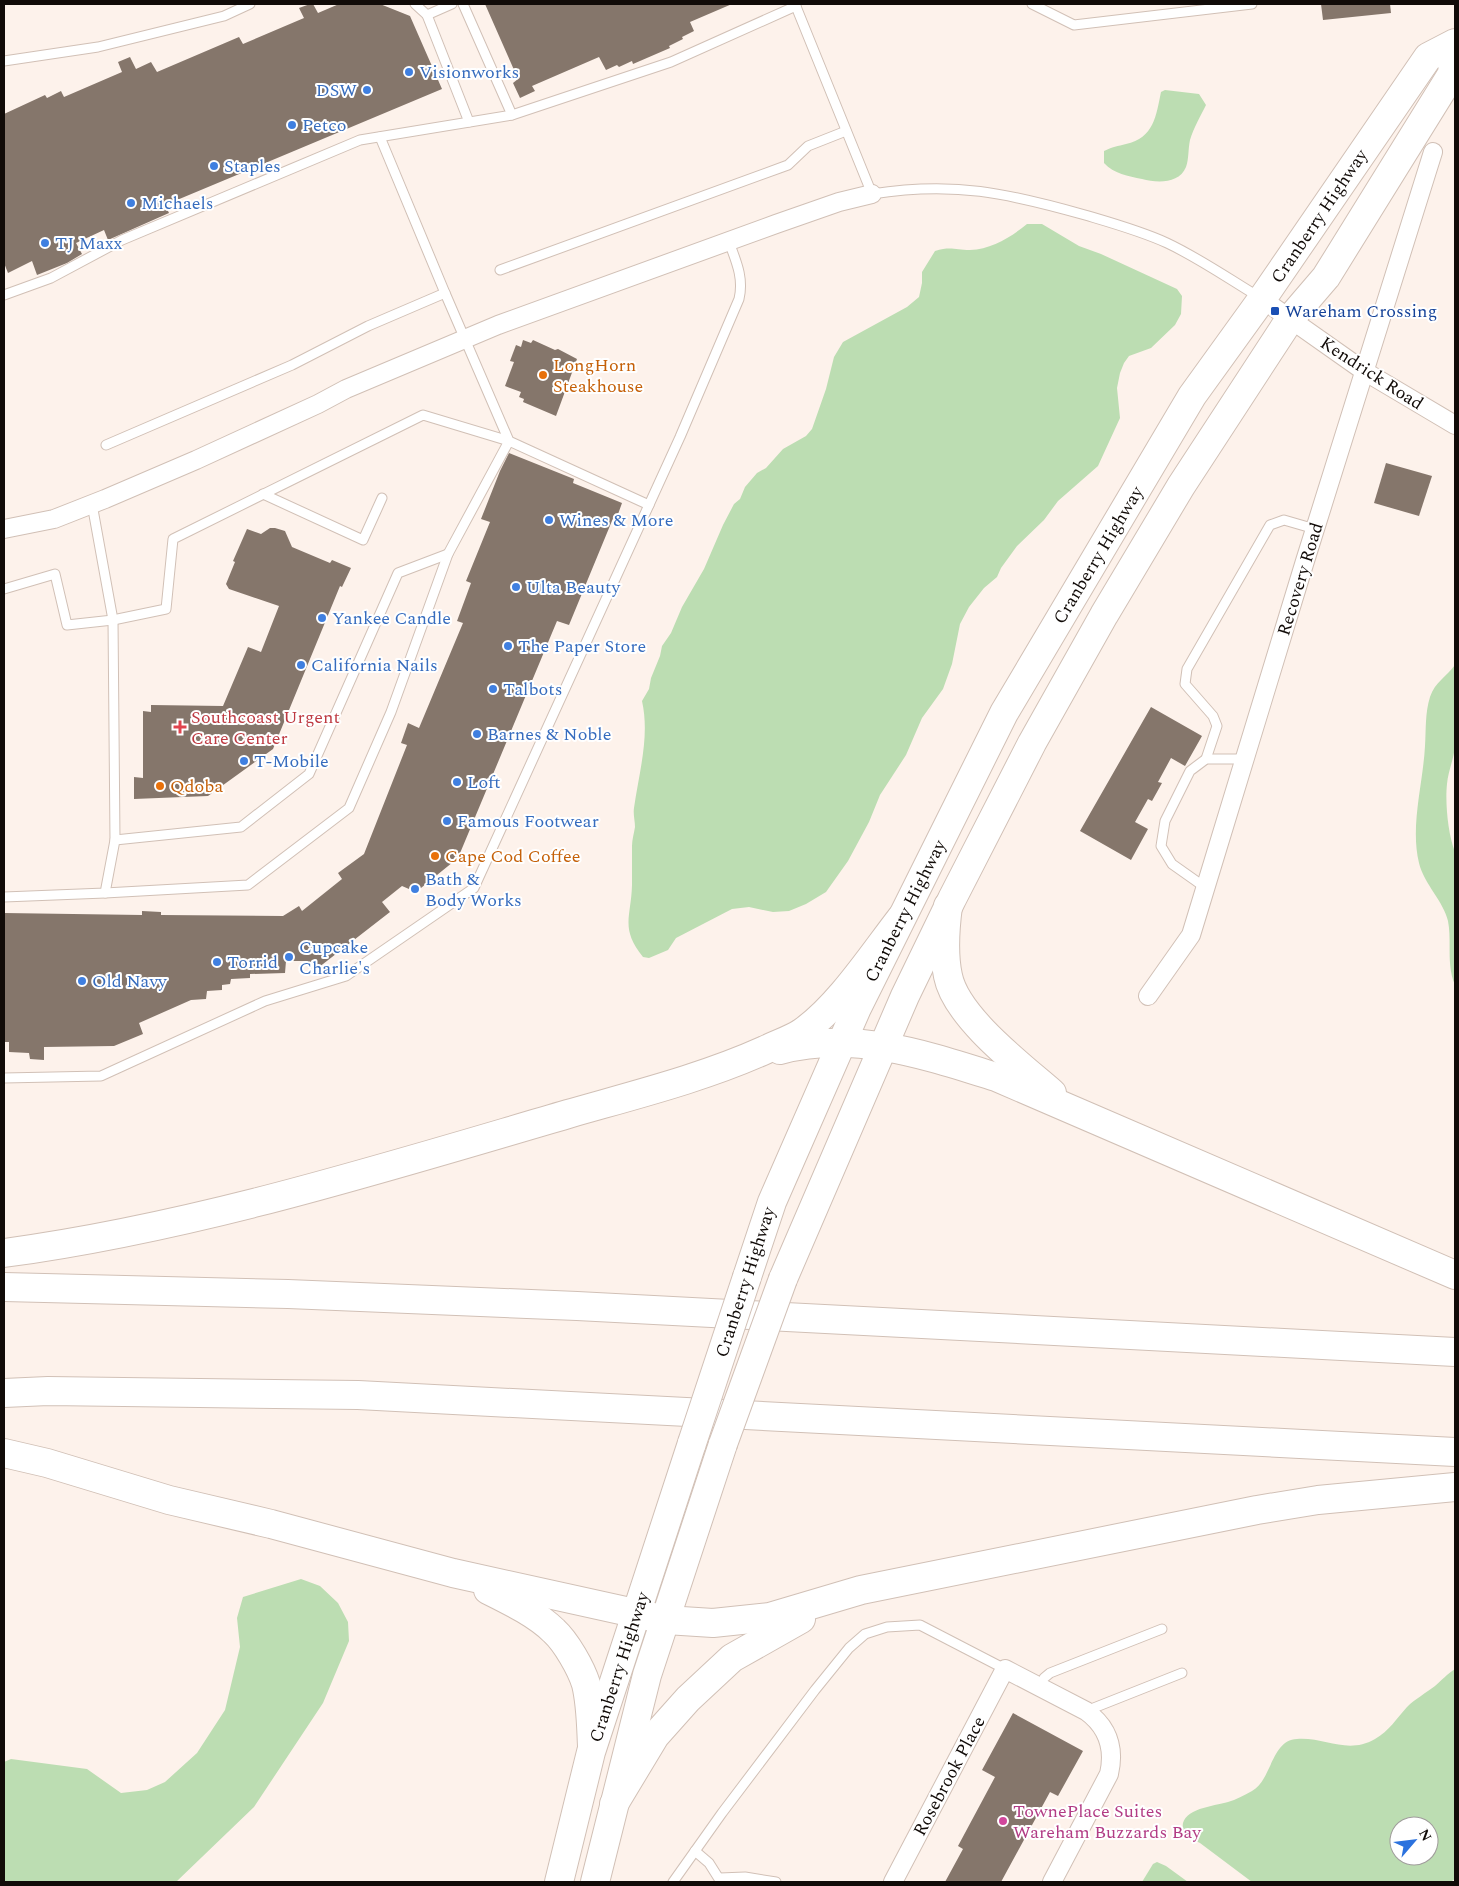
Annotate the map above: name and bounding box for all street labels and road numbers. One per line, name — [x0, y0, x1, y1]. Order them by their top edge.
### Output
street label: Cranberry Highway — [1264, 143, 1375, 289]
street label: Kendrick Road — [1315, 330, 1429, 417]
street label: Cranberry Highway — [1046, 480, 1151, 629]
street label: Recovery Road — [1270, 519, 1331, 639]
street label: Cranberry Highway — [858, 834, 954, 987]
street label: Cranberry Highway — [708, 1202, 783, 1361]
street label: Cranberry Highway — [582, 1587, 657, 1746]
street label: Rosebrook Place — [906, 1711, 992, 1841]

